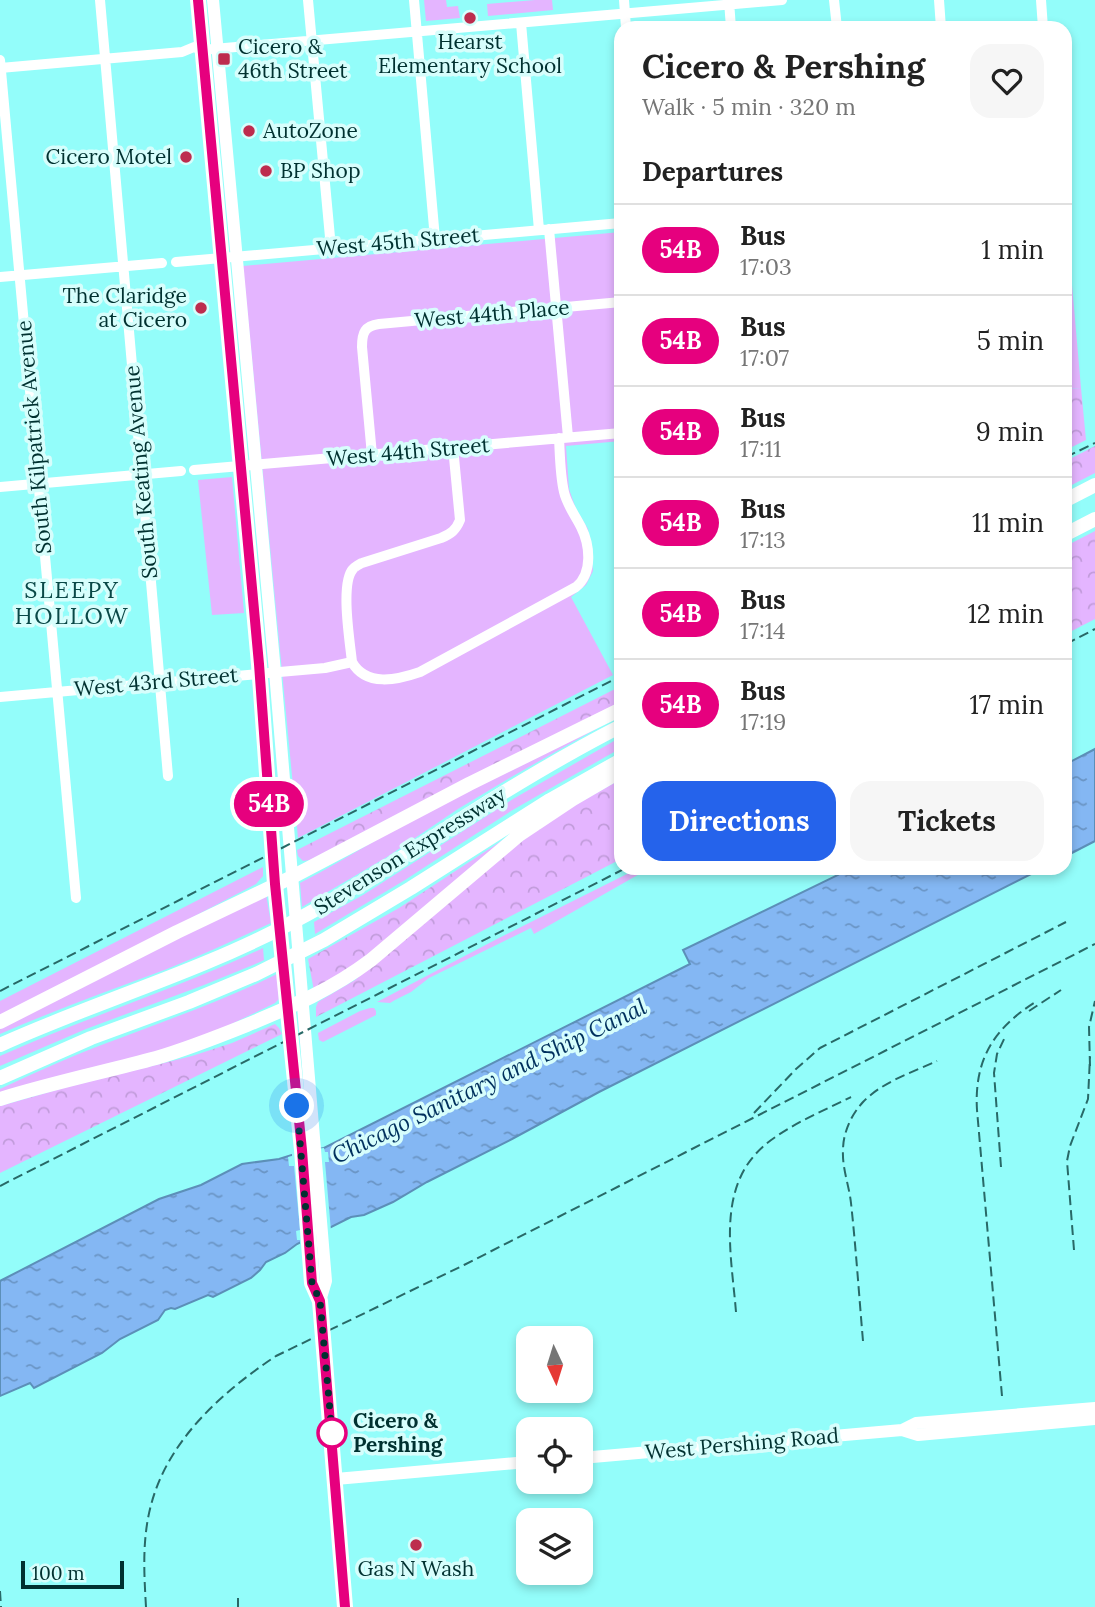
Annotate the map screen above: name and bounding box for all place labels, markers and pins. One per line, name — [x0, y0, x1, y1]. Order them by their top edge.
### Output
marker: Hearst Elementary School — [462, 10, 478, 26]
place label: Hearst Elementary School — [378, 28, 562, 79]
place label: Cicero & 46th Street — [238, 33, 348, 84]
marker: Cicero & 46th Street — [216, 51, 232, 67]
place label: AutoZone — [262, 117, 358, 144]
marker: AutoZone — [241, 123, 257, 139]
place label: Cicero Motel — [46, 143, 172, 170]
marker: Cicero Motel — [178, 149, 194, 165]
place label: BP Shop — [280, 157, 360, 184]
marker: BP Shop — [258, 163, 274, 179]
place label: The Claridge at Cicero — [62, 282, 187, 333]
marker: The Claridge at Cicero — [193, 300, 209, 316]
place label: Cicero & Pershing — [353, 1407, 444, 1458]
marker: Cicero & Pershing — [317, 1418, 347, 1448]
marker: Gas N Wash — [408, 1537, 424, 1553]
place label: Gas N Wash — [358, 1555, 474, 1582]

